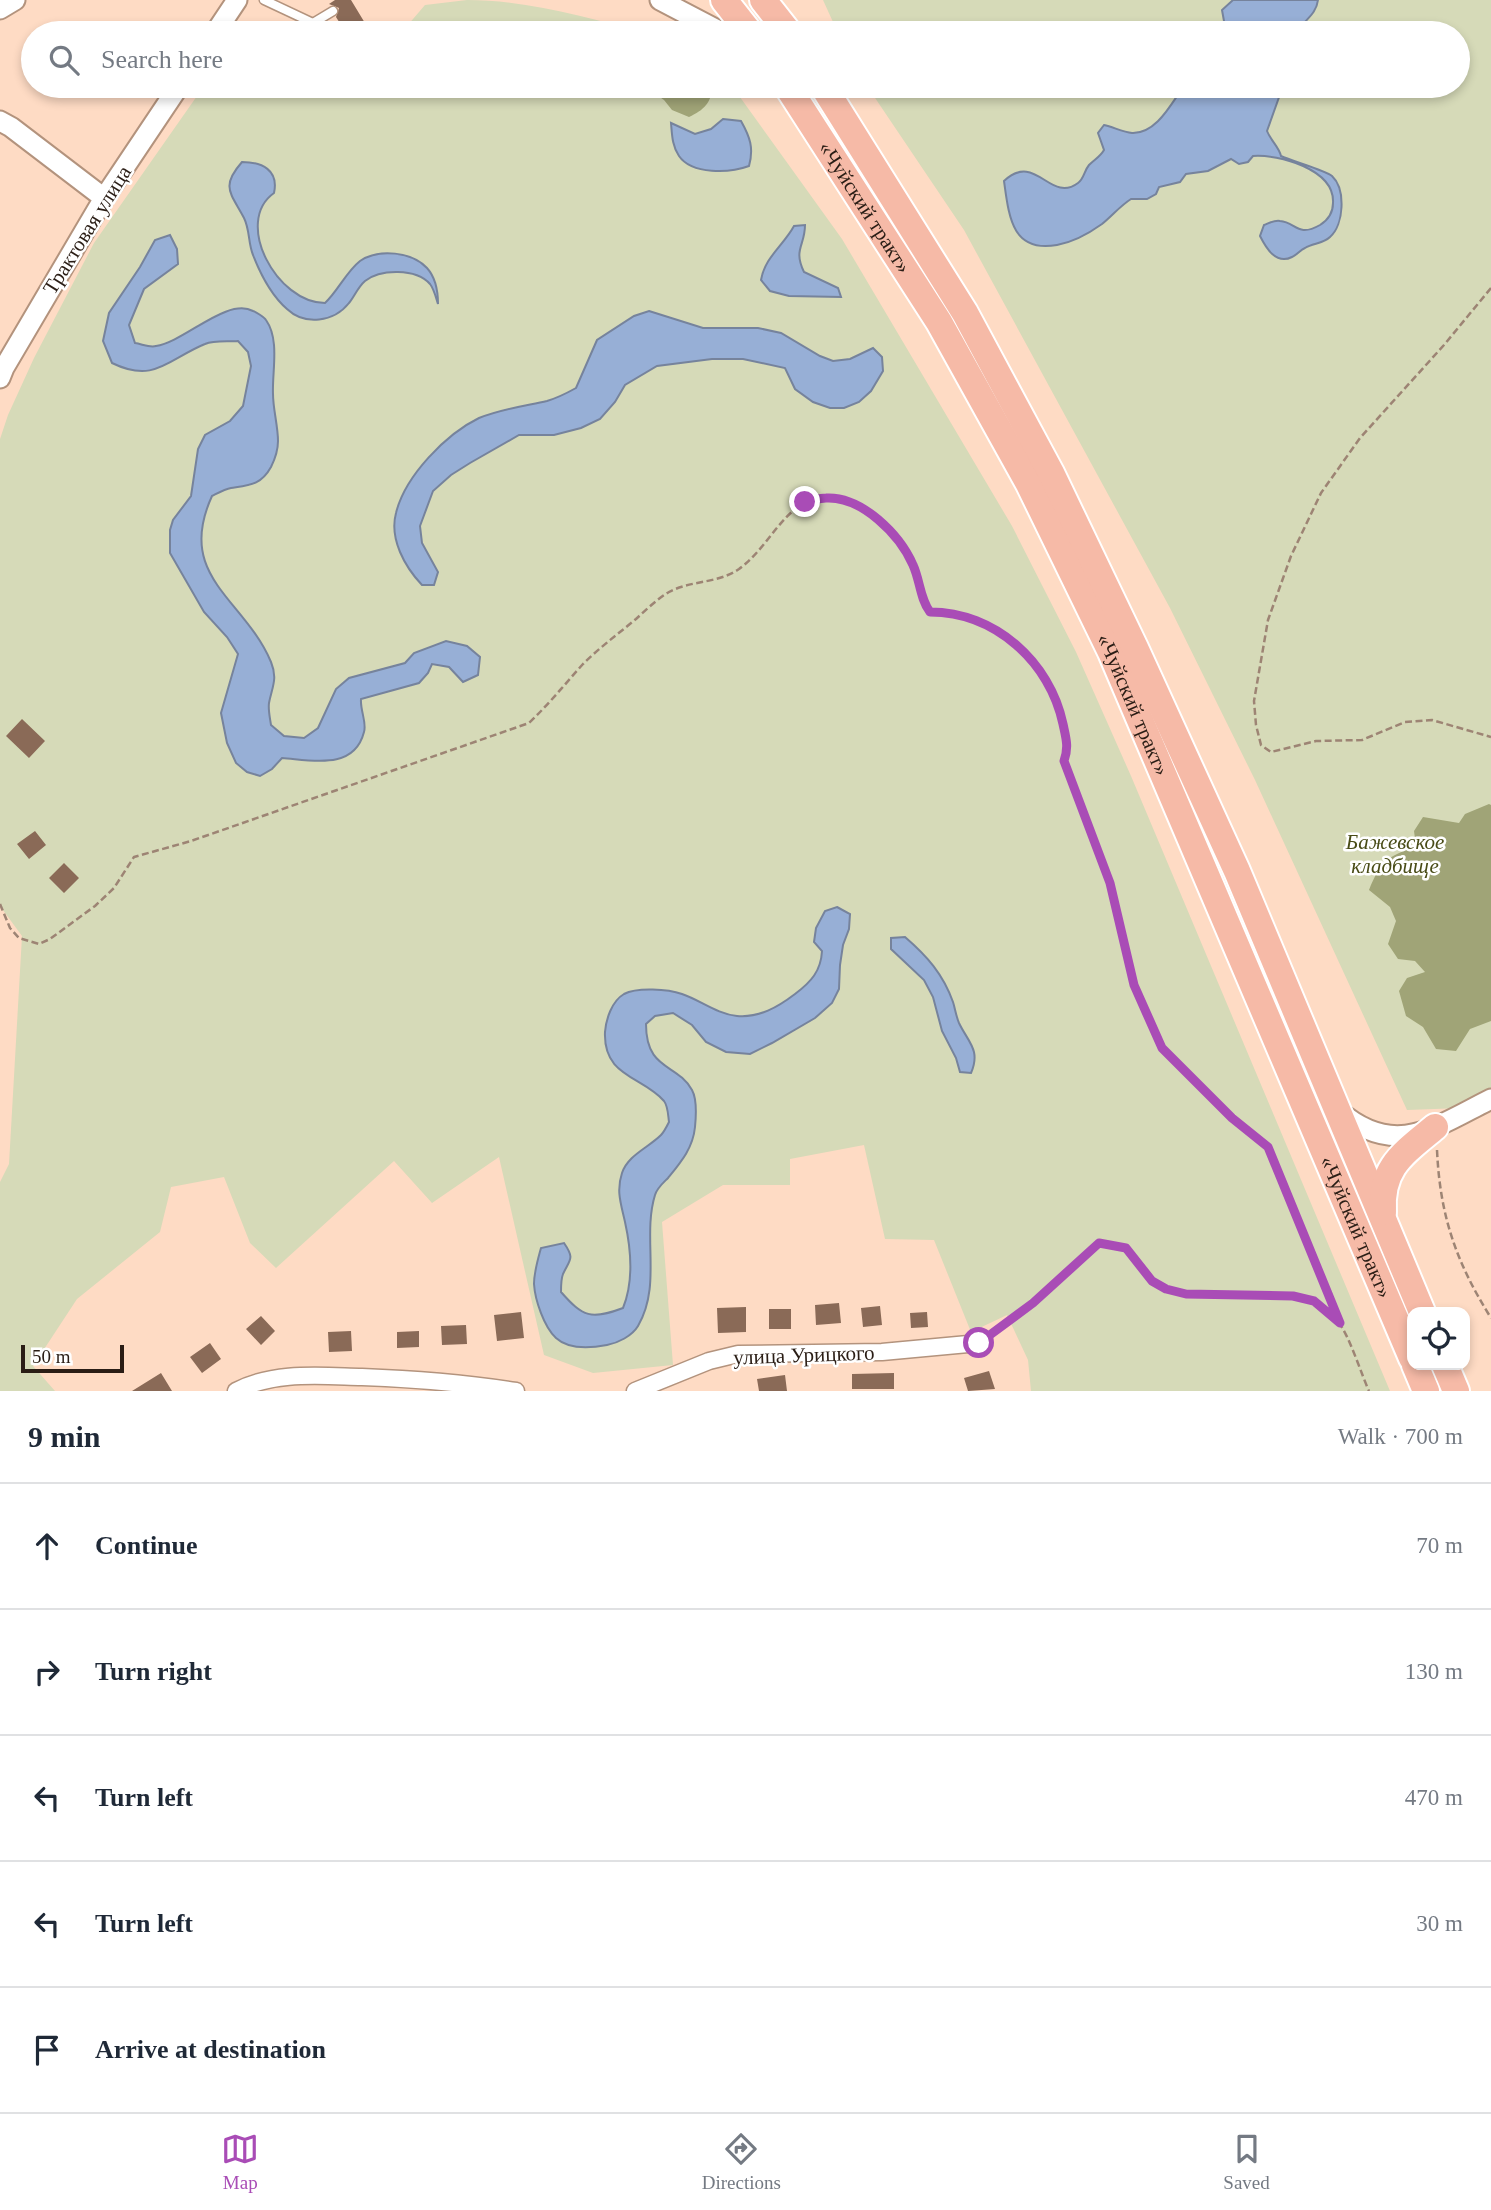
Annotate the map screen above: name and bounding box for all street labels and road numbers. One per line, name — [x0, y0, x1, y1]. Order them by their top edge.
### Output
street label: «Чуйский тракт» — [814, 137, 916, 277]
street label: Трактовая улица — [38, 161, 136, 299]
street label: «Чуйский тракт» — [1092, 630, 1174, 779]
street label: «Чуйский тракт» — [1315, 1152, 1397, 1302]
street label: улица Урицкого — [733, 1341, 875, 1369]

